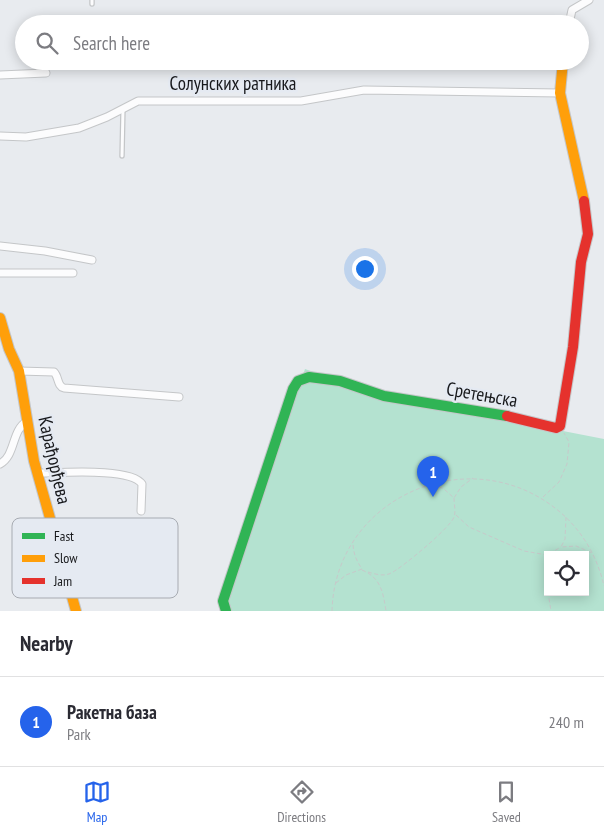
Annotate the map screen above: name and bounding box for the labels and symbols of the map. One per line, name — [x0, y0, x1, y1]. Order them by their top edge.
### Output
street label: Солунских ратника — [170, 71, 296, 95]
your location — [352, 256, 378, 282]
street label: Сретењска — [445, 376, 519, 412]
street label: Карађорђева — [33, 414, 77, 506]
pin: 1 — [417, 456, 449, 497]
legend — [12, 518, 178, 598]
text: Fast — [54, 527, 74, 545]
text: Slow — [54, 549, 78, 567]
text: Jam — [53, 572, 72, 590]

